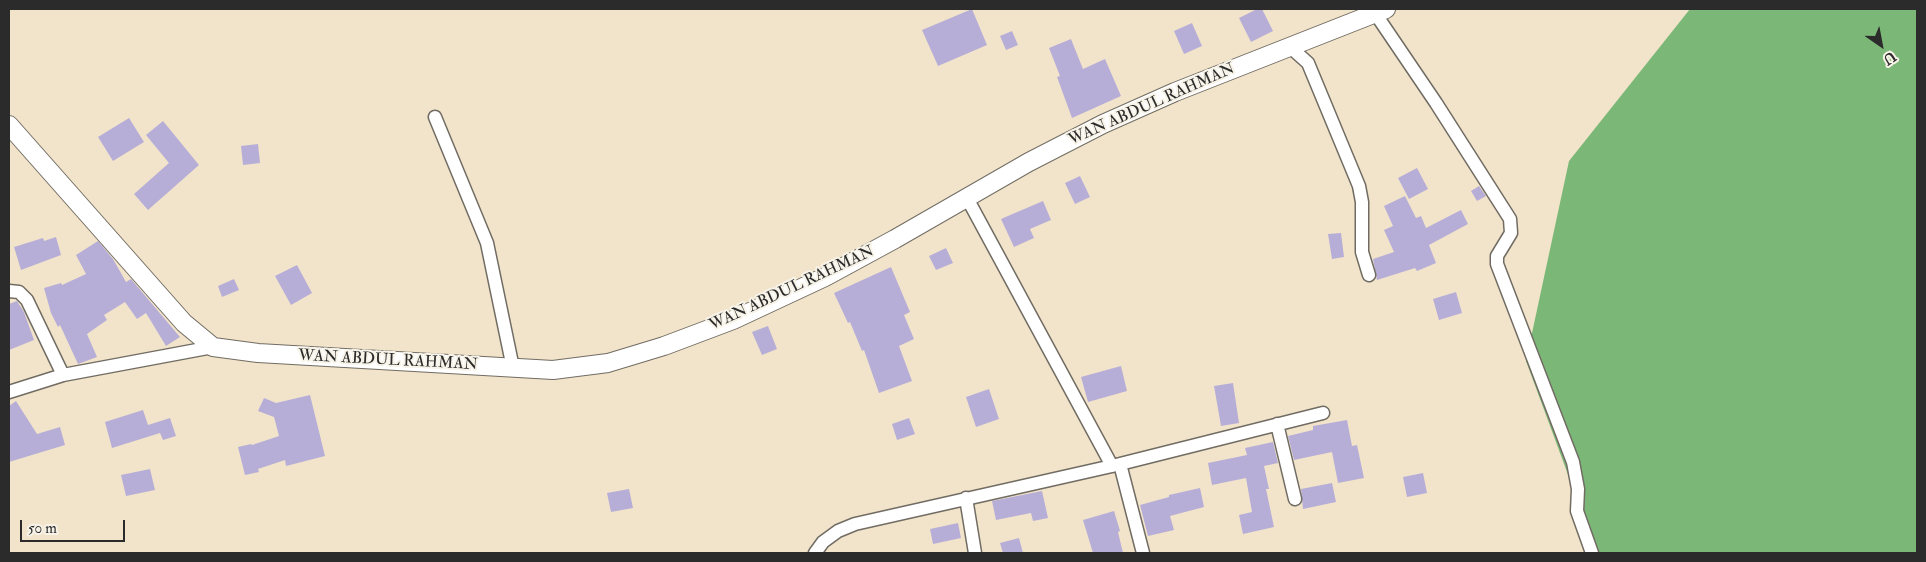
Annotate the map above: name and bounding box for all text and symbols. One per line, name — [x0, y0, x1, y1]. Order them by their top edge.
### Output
north arrow — [1856, 20, 1906, 70]
text: U — [1880, 48, 1899, 68]
street label: WAN ABDUL RAHMAN — [1066, 60, 1238, 150]
street label: WAN ABDUL RAHMAN — [706, 242, 878, 336]
street label: WAN ABDUL RAHMAN — [298, 347, 478, 375]
scale bar — [22, 510, 128, 542]
text: 50 m — [28, 519, 57, 538]

